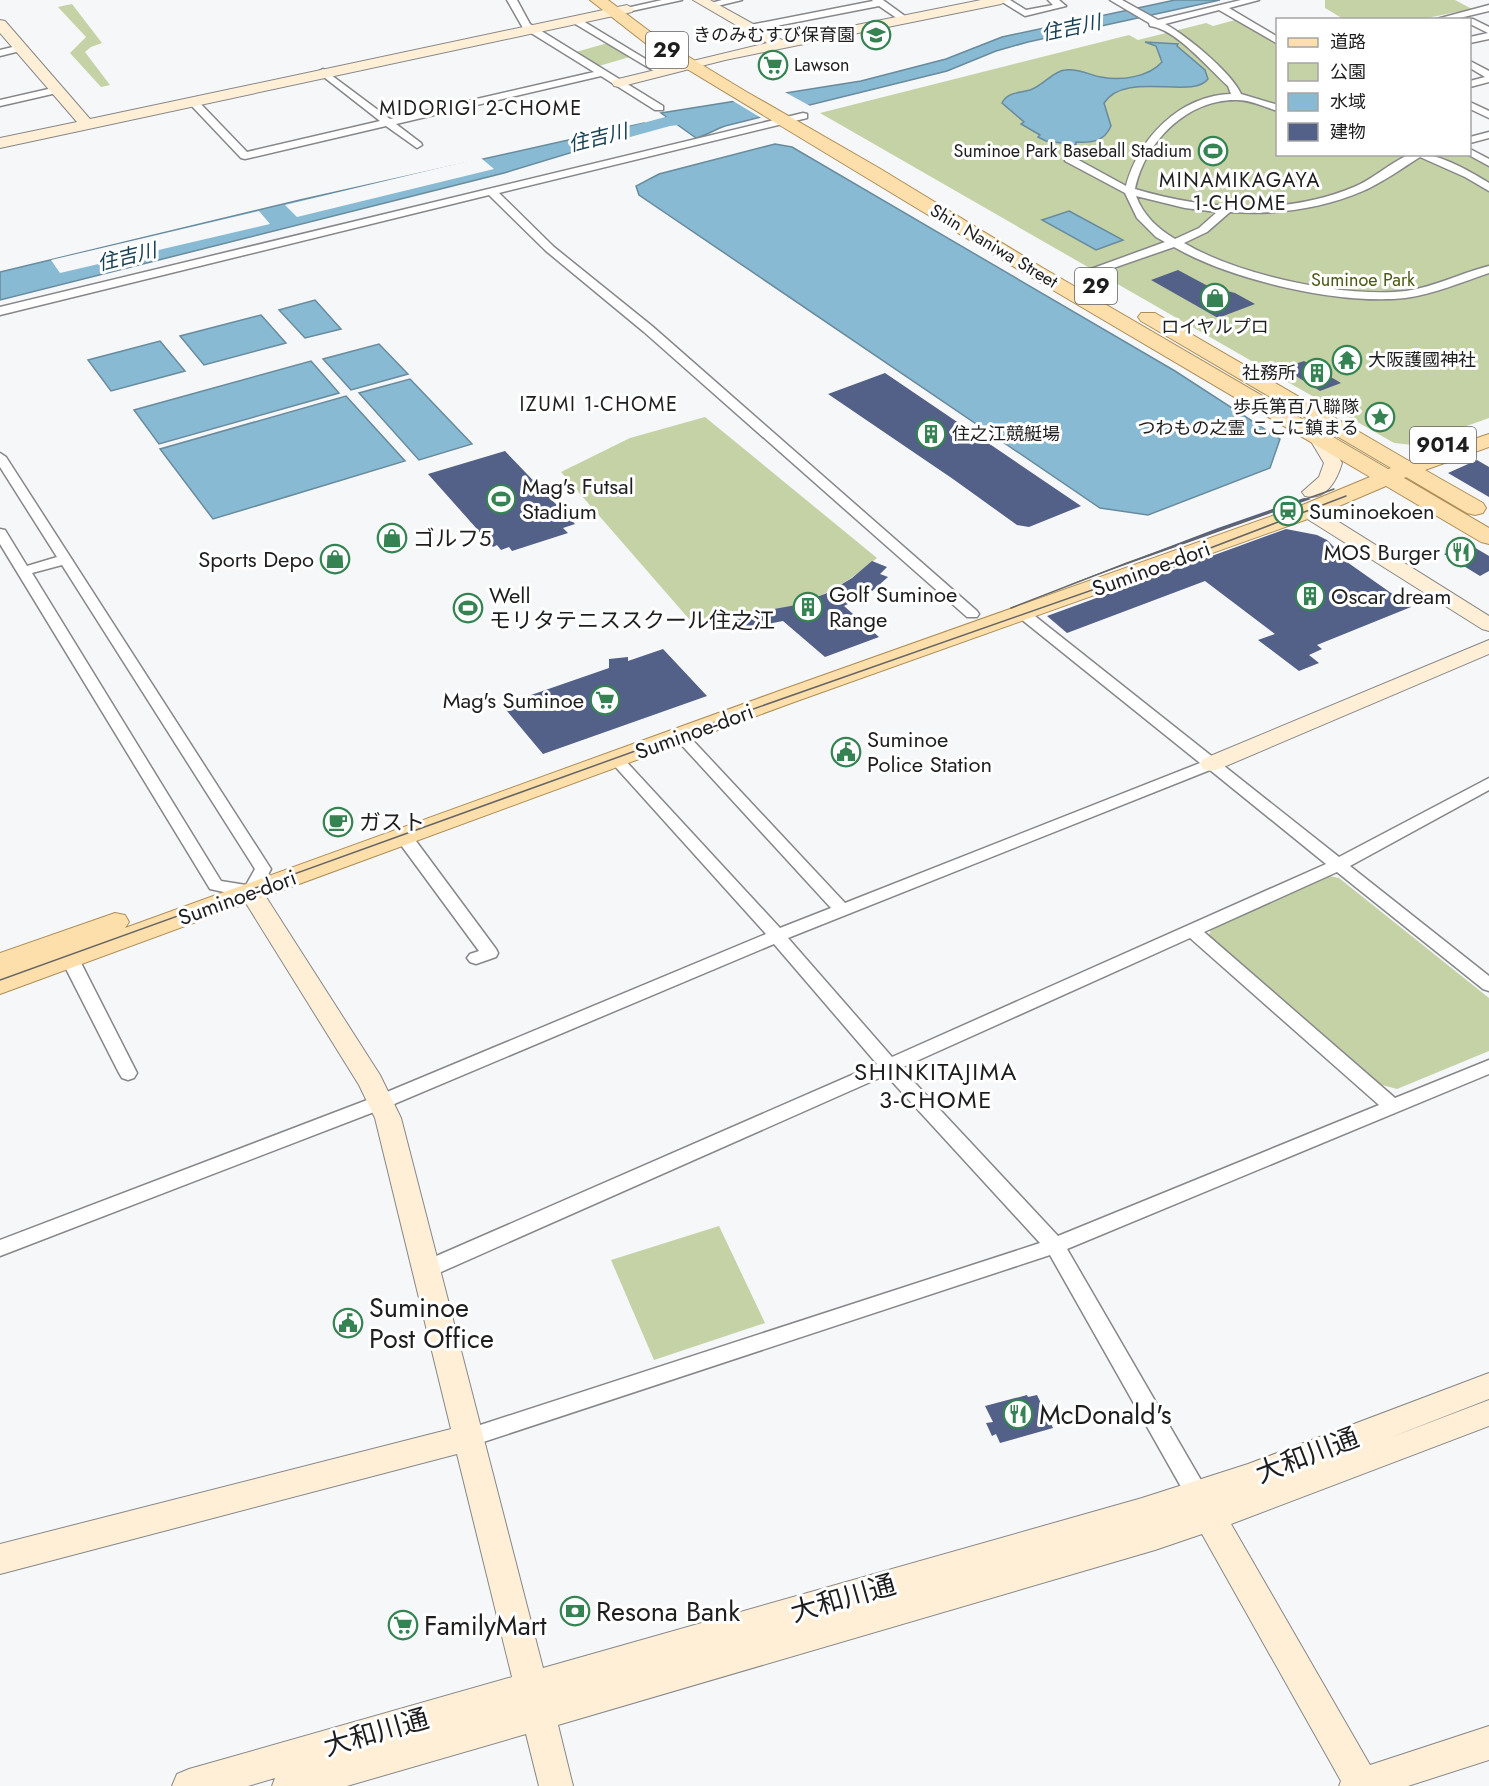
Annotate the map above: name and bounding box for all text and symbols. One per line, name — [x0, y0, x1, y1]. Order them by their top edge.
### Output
water label: 住吉川 — [1039, 7, 1105, 48]
legend — [1276, 18, 1471, 156]
school or university icon: きのみむすび保育園 — [860, 19, 892, 51]
place label: きのみむすび保育園 — [693, 22, 855, 48]
text: 道路 — [1330, 29, 1366, 55]
road number: 29 — [646, 32, 688, 68]
supermarket icon: Lawson — [757, 49, 789, 81]
place label: Lawson — [794, 52, 849, 78]
text: 公園 — [1330, 59, 1366, 85]
text: 水域 — [1330, 89, 1366, 115]
district label: MIDORIGI 2-CHOME — [379, 94, 583, 123]
water label: 住吉川 — [565, 116, 633, 159]
text: 建物 — [1330, 119, 1366, 145]
sports icon: Suminoe Park Baseball Stadium — [1197, 135, 1229, 167]
place label: Suminoe Park Baseball Stadium — [953, 138, 1192, 164]
district label: MINAMIKAGAYA 1-CHOME — [1159, 166, 1321, 218]
street label: Shin Naniwa Street — [925, 198, 1063, 295]
water label: 住吉川 — [94, 235, 162, 278]
park label: Suminoe Park — [1311, 267, 1415, 293]
road number: 29 — [1075, 268, 1117, 304]
shop icon: ロイヤルプロ — [1199, 282, 1231, 314]
place label: ロイヤルプロ — [1161, 314, 1269, 340]
temple icon: 大阪護國神社 — [1331, 344, 1363, 376]
place label: 大阪護國神社 — [1368, 347, 1476, 373]
building icon: 社務所 — [1301, 357, 1333, 389]
place label: 社務所 — [1242, 360, 1296, 386]
district label: IZUMI 1-CHOME — [519, 390, 679, 419]
place label: 歩兵第百八聯隊 つわもの之霊 ここに鎮まる — [1138, 394, 1359, 441]
place icon: 歩兵第百八聯隊 つわもの之霊 ここに鎮まる — [1364, 401, 1396, 433]
building icon: 住之江競艇場 — [915, 418, 947, 450]
place label: 住之江競艇場 — [952, 421, 1060, 447]
road number: 9014 — [1410, 427, 1476, 463]
place label: Mag's Futsal Stadium — [522, 470, 634, 527]
sports icon: Mag's Futsal Stadium — [485, 483, 517, 515]
station icon: Suminoekoen — [1272, 495, 1304, 527]
place label: Suminoekoen — [1309, 495, 1435, 527]
shop icon: ゴルフ5 — [376, 522, 408, 554]
place label: ゴルフ5 — [413, 522, 491, 554]
street label: Suminoe-dori — [1087, 532, 1215, 604]
place label: MOS Burger — [1324, 536, 1440, 568]
restaurant icon: MOS Burger — [1445, 536, 1477, 568]
place label: Sports Depo — [198, 543, 314, 575]
shop icon: Sports Depo — [319, 543, 351, 575]
place label: Golf Suminoe Range — [829, 578, 957, 635]
place label: Well モリタテニススクール住之江 — [489, 579, 775, 636]
building icon: Oscar dream — [1294, 580, 1326, 612]
place label: Oscar dream — [1331, 580, 1451, 612]
building icon: Golf Suminoe Range — [792, 591, 824, 623]
sports icon: Well モリタテニススクール住之江 — [452, 592, 484, 624]
place label: Mag's Suminoe — [443, 684, 584, 716]
supermarket icon: Mag's Suminoe — [589, 684, 621, 716]
street label: Suminoe-dori — [630, 695, 758, 767]
place label: Suminoe Police Station — [867, 723, 992, 780]
public building icon: Suminoe Police Station — [830, 736, 862, 768]
cafe icon: ガスト — [322, 806, 354, 838]
place label: ガスト — [359, 806, 425, 838]
street label: Suminoe-dori — [173, 861, 301, 933]
district label: SHINKITAJIMA 3-CHOME — [854, 1054, 1018, 1117]
place label: Suminoe Post Office — [369, 1288, 494, 1358]
public building icon: Suminoe Post Office — [332, 1307, 364, 1339]
place label: McDonald's — [1039, 1395, 1172, 1434]
restaurant icon: McDonald's — [1002, 1398, 1034, 1430]
street label: 大和川通 — [1250, 1417, 1364, 1493]
street label: 大和川通 — [786, 1564, 900, 1632]
place label: Resona Bank — [596, 1592, 740, 1631]
bank icon: Resona Bank — [559, 1595, 591, 1627]
place label: FamilyMart — [424, 1606, 547, 1645]
supermarket icon: FamilyMart — [387, 1609, 419, 1641]
street label: 大和川通 — [319, 1698, 433, 1766]

